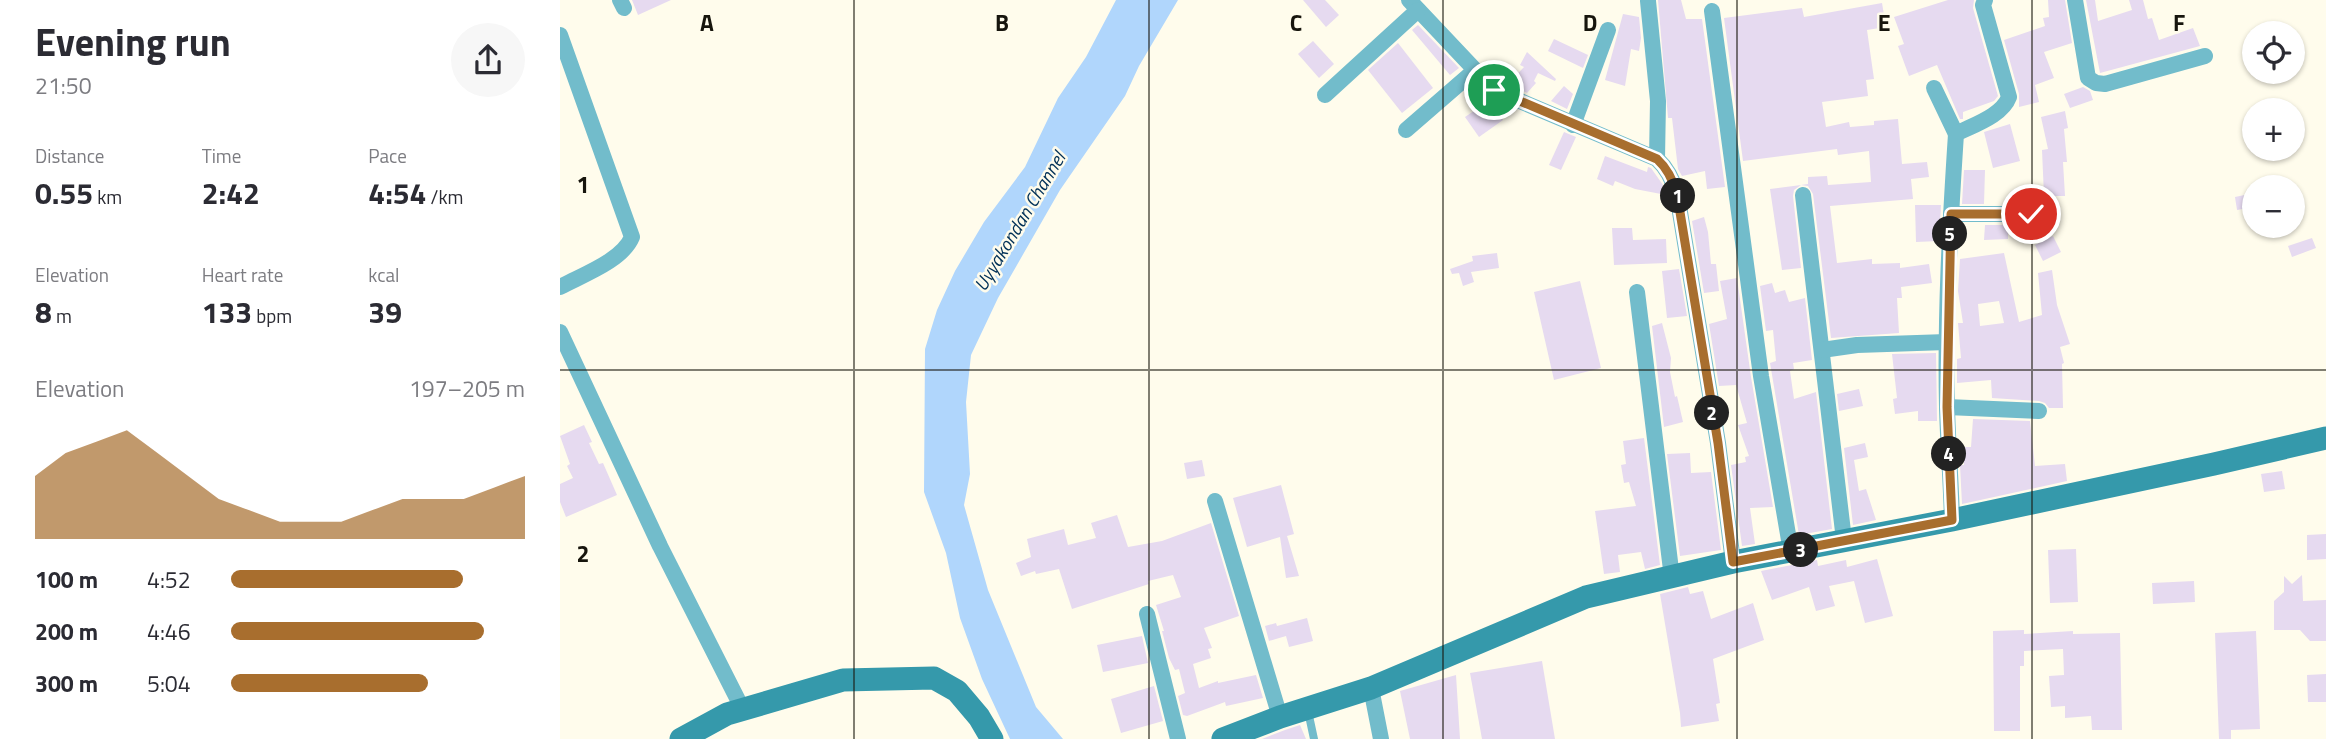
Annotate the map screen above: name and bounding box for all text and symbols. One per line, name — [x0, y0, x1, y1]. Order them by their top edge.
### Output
text: A — [700, 5, 714, 40]
text: B — [995, 5, 1009, 40]
text: C — [1290, 5, 1302, 40]
text: D — [1583, 5, 1597, 40]
text: E — [1878, 5, 1890, 40]
text: F — [2173, 5, 2185, 40]
text: Evening run — [35, 13, 231, 71]
map controls — [2242, 21, 2305, 238]
button: locate — [2242, 21, 2305, 84]
button: share — [451, 23, 525, 97]
pin — [1464, 60, 1524, 120]
text: 21:50 — [35, 68, 92, 103]
icon: arrive — [1475, 71, 1513, 109]
button: + — [2242, 98, 2305, 161]
text: Distance — [35, 141, 104, 170]
text: Time — [202, 141, 241, 170]
text: Pace — [368, 141, 407, 170]
water label: Uyyakondan Channel — [966, 144, 1073, 296]
text: 1 — [577, 167, 589, 202]
text: 0.55 — [35, 170, 93, 216]
text: 2:42 — [202, 170, 260, 216]
text: 4:54 — [368, 170, 426, 216]
button: − — [2242, 175, 2305, 238]
pin: 1 — [1660, 178, 1696, 214]
text: 1 — [1672, 181, 1683, 210]
text: km — [93, 182, 122, 211]
text: /km — [426, 182, 463, 211]
pin — [2001, 184, 2061, 244]
icon: check — [2012, 195, 2050, 233]
pin: 5 — [1932, 216, 1968, 252]
text: 5 — [1944, 219, 1955, 248]
text: Elevation — [35, 260, 109, 289]
text: Heart rate — [202, 260, 283, 289]
text: kcal — [368, 260, 399, 289]
text: 8 — [35, 289, 52, 335]
text: 133 — [202, 289, 252, 335]
text: 39 — [368, 289, 402, 335]
text: m — [52, 301, 72, 330]
text: bpm — [252, 301, 292, 330]
text: Elevation — [35, 371, 124, 406]
text: 197–205 m — [409, 371, 525, 406]
pin: 2 — [1694, 396, 1730, 430]
text: 2 — [1706, 398, 1717, 427]
pin: 4 — [1932, 436, 1966, 472]
text: 4 — [1943, 439, 1954, 468]
pin: 3 — [1784, 532, 1818, 568]
text: 3 — [1795, 535, 1806, 564]
text: 2 — [577, 536, 589, 571]
text: 100 m — [35, 562, 98, 597]
text: 4:52 — [147, 562, 191, 597]
text: 200 m — [35, 614, 98, 649]
text: 4:46 — [147, 614, 191, 649]
text: 300 m — [35, 666, 98, 701]
text: 5:04 — [147, 666, 191, 701]

